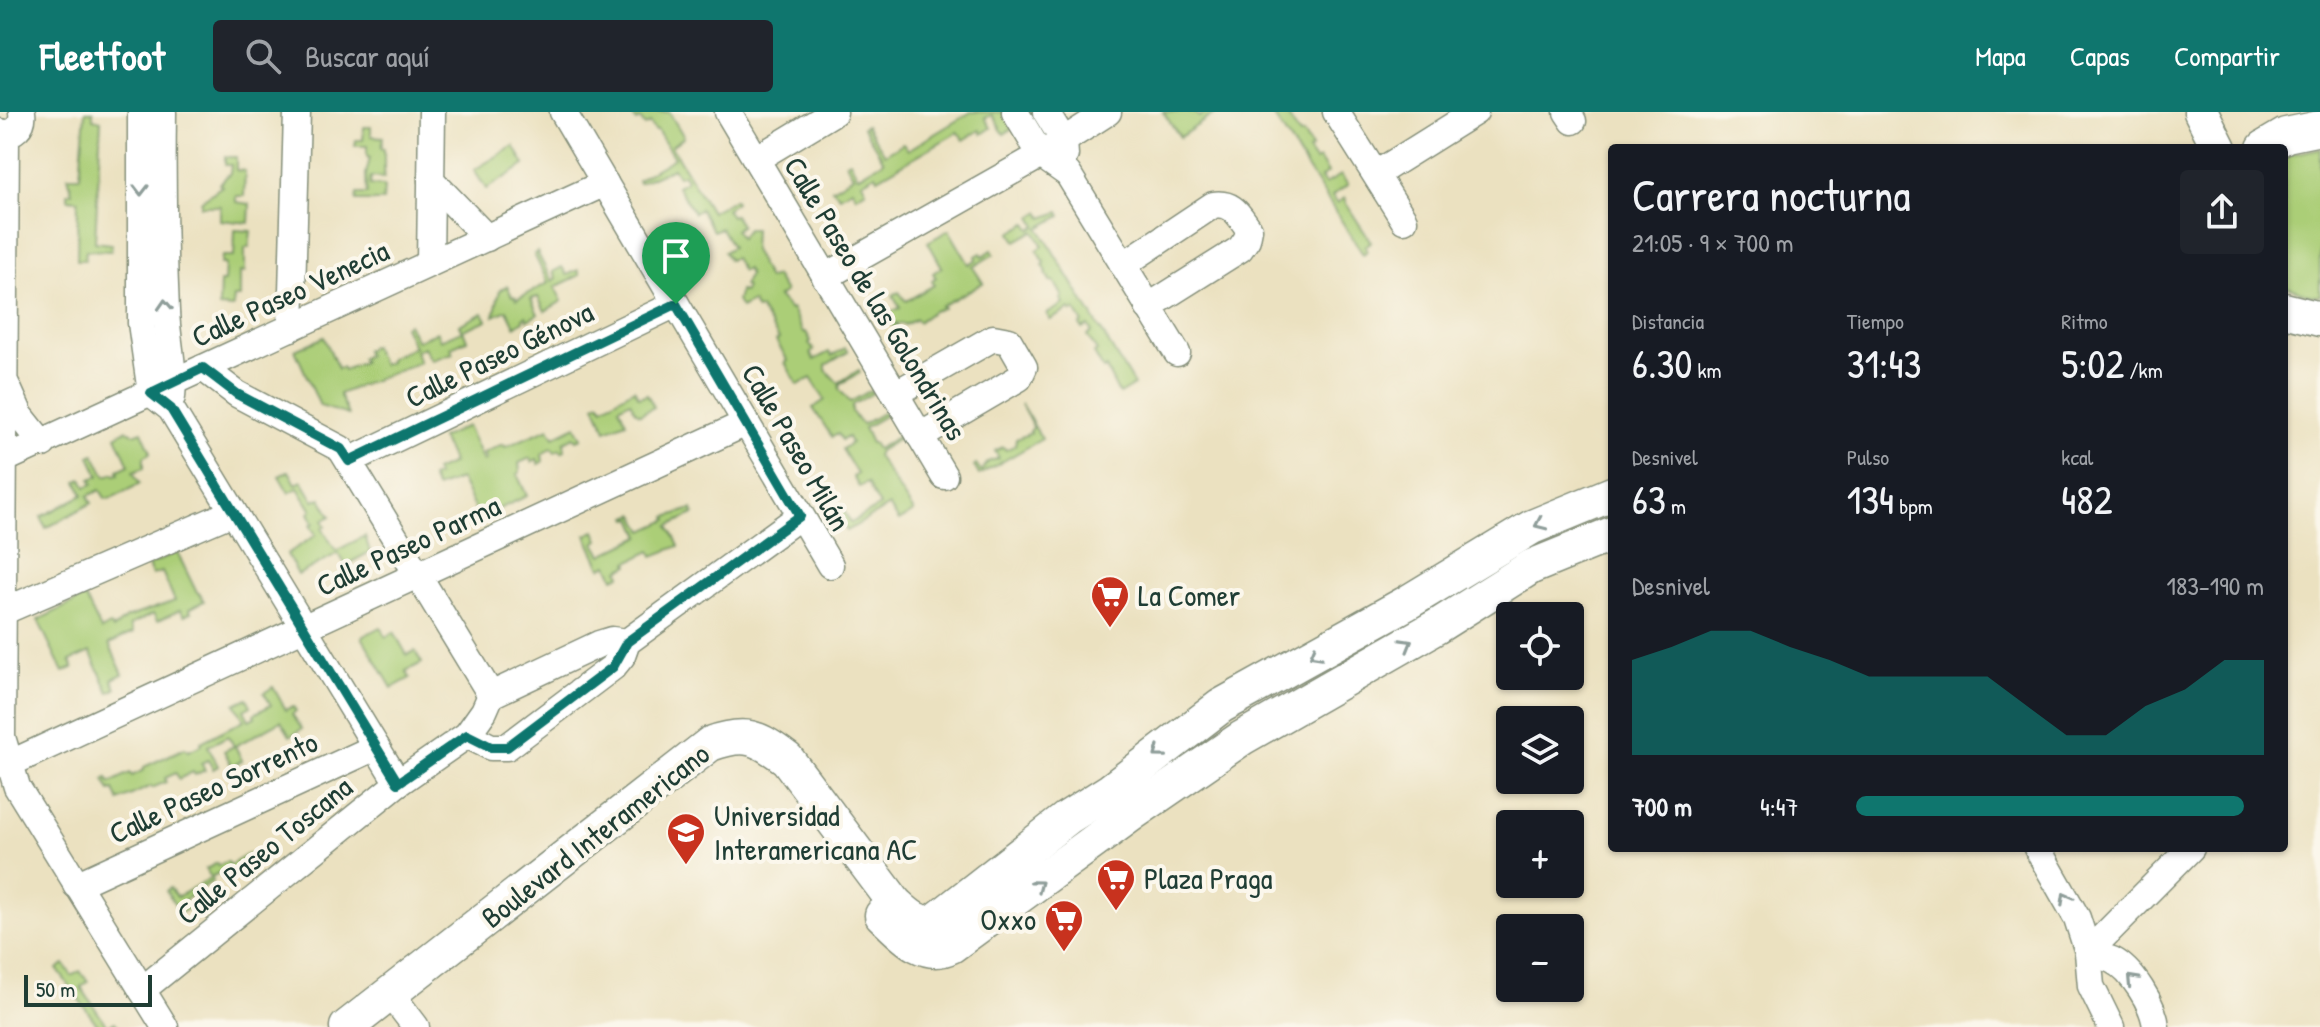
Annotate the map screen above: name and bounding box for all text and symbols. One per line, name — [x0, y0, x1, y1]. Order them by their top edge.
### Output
search box — [213, 20, 773, 92]
text: Fleetfoot — [40, 30, 165, 82]
icon: search — [241, 34, 285, 78]
text: Buscar aquí — [305, 36, 430, 76]
text: Mapa — [1975, 37, 2026, 75]
text: Capas — [2070, 37, 2130, 75]
text: Compartir — [2174, 37, 2280, 75]
street label: Calle Paseo de las Golondrinas — [775, 149, 977, 447]
text: Carrera nocturna — [1632, 165, 1911, 225]
button: share — [2180, 170, 2264, 254]
one-way arrow — [132, 184, 150, 197]
pin — [642, 222, 710, 304]
text: 21:05 · 9 × 700 m — [1632, 225, 1794, 260]
street label: Calle Paseo Venecia — [185, 230, 395, 356]
icon: arrive — [654, 234, 698, 278]
street label: Calle Paseo Génova — [398, 291, 600, 417]
one-way arrow — [157, 298, 174, 311]
text: Distancia — [1632, 306, 1704, 336]
text: Tiempo — [1847, 306, 1904, 336]
text: Ritmo — [2061, 306, 2108, 336]
text: 6.30 — [1632, 336, 1692, 390]
text: 31:43 — [1847, 336, 1921, 390]
text: 5:02 — [2061, 336, 2124, 390]
text: km — [1692, 355, 1722, 385]
text: /km — [2124, 355, 2163, 385]
street label: Calle Paseo Milán — [733, 356, 861, 538]
text: Desnivel — [1632, 442, 1698, 472]
text: Pulso — [1847, 442, 1889, 472]
text: kcal — [2061, 442, 2093, 472]
text: 63 — [1632, 472, 1666, 526]
text: 134 — [1847, 472, 1894, 526]
text: 482 — [2061, 472, 2112, 526]
street label: Calle Paseo Parma — [310, 485, 507, 605]
text: m — [1666, 491, 1686, 521]
text: bpm — [1894, 491, 1933, 521]
one-way arrow — [1534, 514, 1548, 530]
text: Desnivel — [1632, 568, 1710, 603]
text: 183–190 m — [2166, 568, 2264, 603]
supermarket icon: La Comer — [1089, 574, 1131, 629]
place label: La Comer — [1138, 575, 1241, 615]
map controls — [1496, 602, 1584, 1002]
button: locate — [1496, 602, 1584, 690]
one-way arrow — [1398, 638, 1413, 654]
one-way arrow — [1309, 644, 1324, 660]
button: layers — [1496, 706, 1584, 794]
street label: Calle Paseo Sorrento — [102, 721, 324, 853]
street label: Boulevard Interamericano — [473, 733, 717, 937]
one-way arrow — [1153, 743, 1168, 757]
street label: Calle Paseo Toscana — [168, 767, 360, 933]
text: 700 m — [1632, 789, 1692, 824]
text: 4:47 — [1760, 789, 1798, 824]
place label: Universidad Interamericana AC — [714, 795, 918, 869]
button: + — [1496, 810, 1584, 898]
school or university icon: Universidad Interamericana AC — [665, 811, 707, 866]
supermarket icon: Plaza Praga — [1095, 857, 1137, 912]
place label: Plaza Praga — [1144, 858, 1273, 898]
one-way arrow — [1029, 880, 1043, 895]
one-way arrow — [2060, 893, 2076, 907]
supermarket icon: Oxxo — [1043, 898, 1085, 953]
place label: Oxxo — [980, 899, 1036, 939]
button: − — [1496, 914, 1584, 1002]
scale bar — [24, 971, 152, 1007]
text: 50 m — [36, 974, 75, 1004]
one-way arrow — [2127, 975, 2142, 989]

